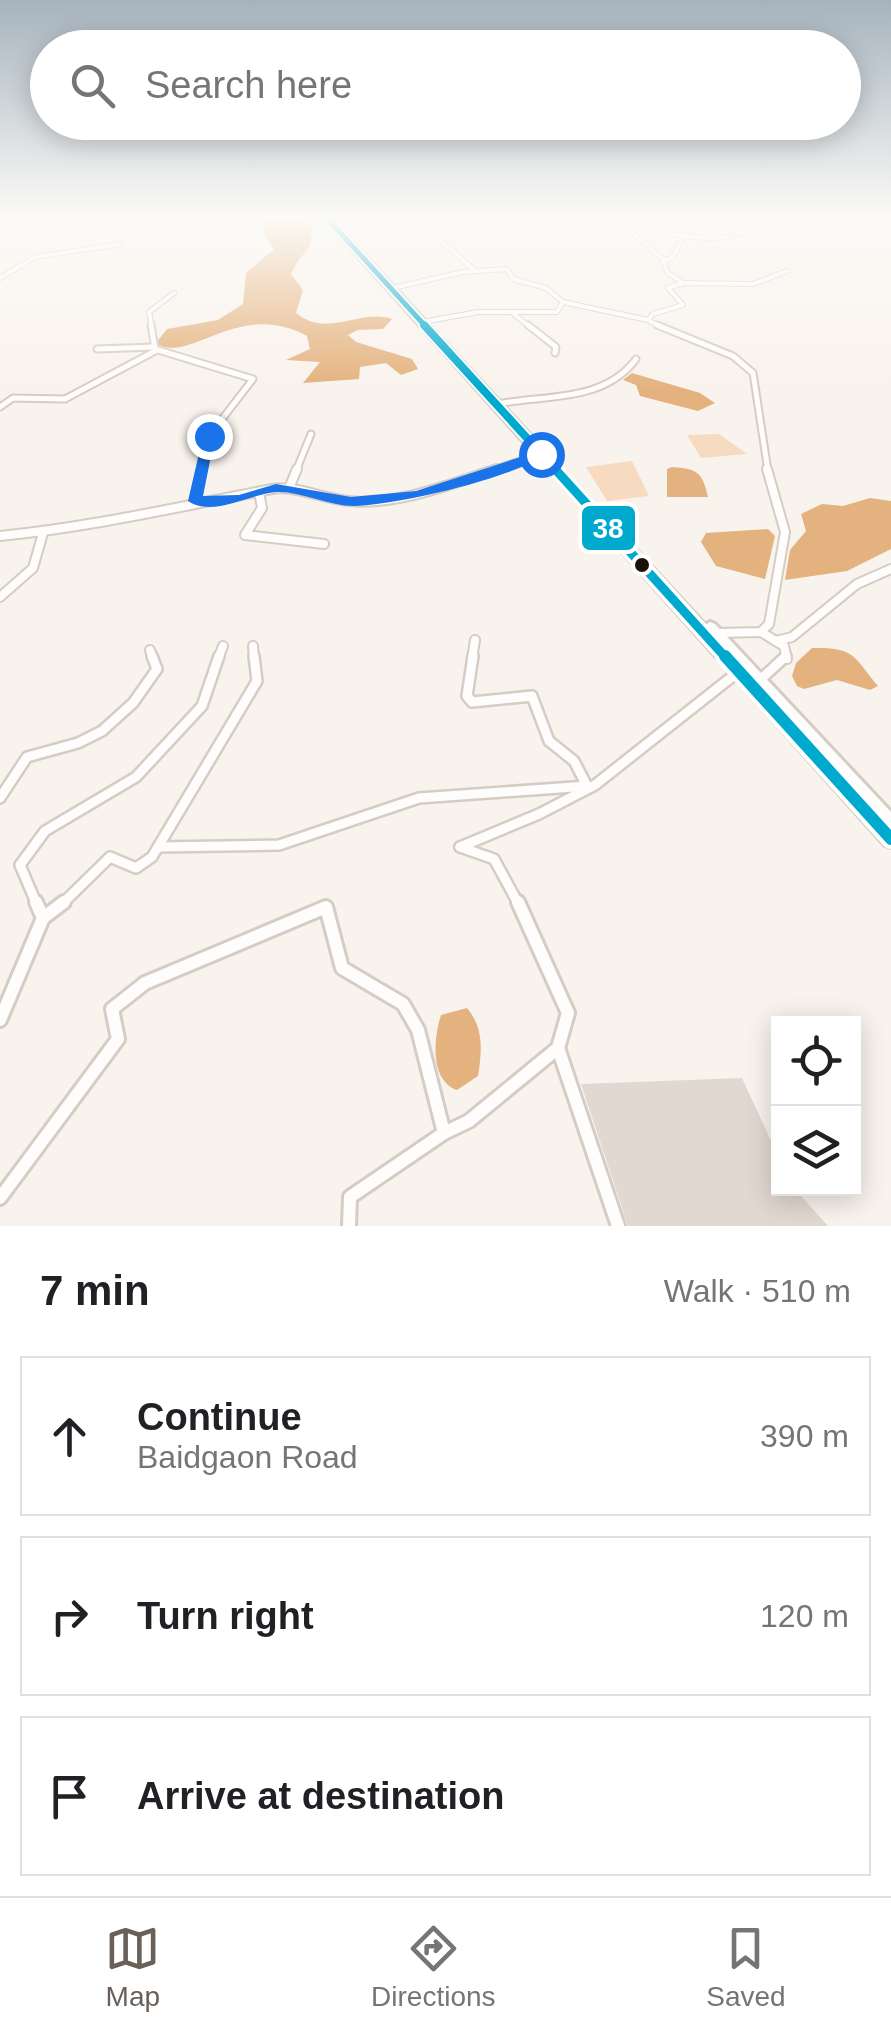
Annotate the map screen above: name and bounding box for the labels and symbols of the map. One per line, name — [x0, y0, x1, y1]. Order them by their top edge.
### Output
route end — [187, 414, 233, 460]
route start — [519, 432, 565, 478]
line badge: 38 — [580, 504, 637, 552]
text: 38 — [592, 513, 624, 544]
unlabelled marker — [632, 555, 652, 575]

